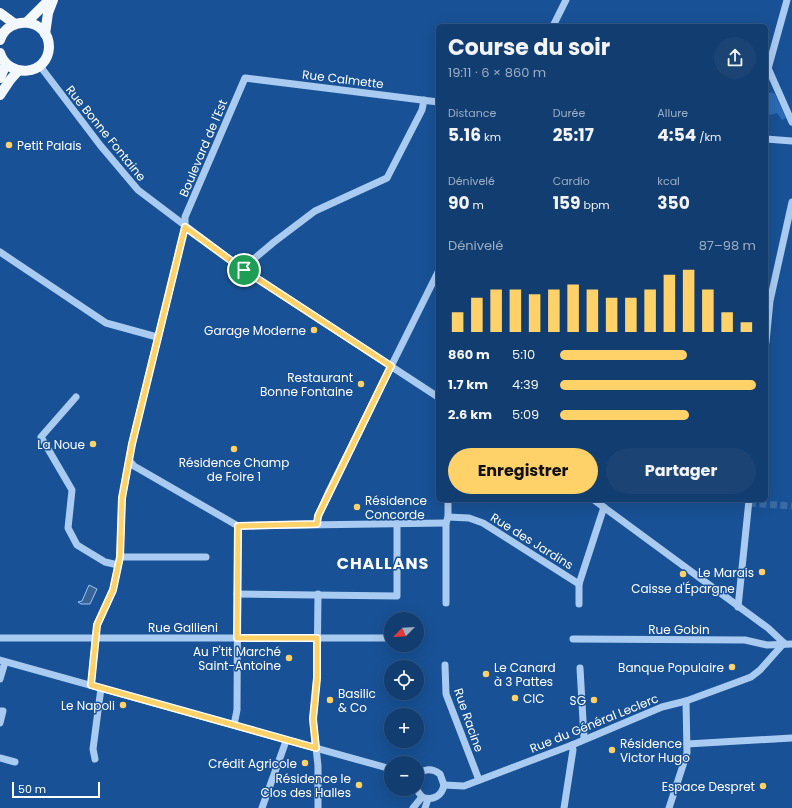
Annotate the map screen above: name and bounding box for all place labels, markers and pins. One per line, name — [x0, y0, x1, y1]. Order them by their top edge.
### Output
place label: Petit Palais — [17, 137, 82, 154]
marker: Petit Palais — [4, 140, 14, 150]
pin — [227, 253, 261, 287]
place label: Garage Moderne — [204, 322, 306, 339]
marker: Garage Moderne — [309, 325, 319, 335]
place label: Restaurant Bonne Fontaine — [260, 369, 353, 400]
marker: Restaurant Bonne Fontaine — [356, 379, 366, 389]
place label: La Noue — [37, 436, 85, 453]
marker: La Noue — [88, 439, 98, 449]
marker: Résidence Champ de Foire 1 — [229, 444, 239, 454]
place label: Résidence Champ de Foire 1 — [179, 454, 289, 485]
place label: Résidence Concorde — [365, 492, 427, 523]
marker: Résidence Concorde — [352, 502, 362, 512]
place label: Le Marais — [698, 564, 754, 581]
marker: Le Marais — [757, 567, 767, 577]
marker: Caisse d'Épargne — [678, 569, 688, 579]
place label: Caisse d'Épargne — [631, 580, 735, 597]
place label: Au P'tit Marché Saint-Antoine — [193, 643, 281, 674]
marker: Au P'tit Marché Saint-Antoine — [284, 653, 294, 663]
place label: Le Canard à 3 Pattes — [494, 659, 556, 690]
place label: Banque Populaire — [618, 659, 724, 676]
marker: Banque Populaire — [727, 662, 737, 672]
marker: Le Canard à 3 Pattes — [481, 669, 491, 679]
place label: Basilic & Co — [338, 685, 376, 716]
place label: CIC — [523, 690, 544, 707]
place label: SG — [570, 692, 586, 709]
marker: CIC — [510, 693, 520, 703]
marker: Basilic & Co — [325, 695, 335, 705]
marker: SG — [589, 695, 599, 705]
place label: Le Napoli — [61, 697, 115, 714]
marker: Le Napoli — [118, 700, 128, 710]
place label: Résidence Victor Hugo — [620, 735, 690, 766]
marker: Résidence Victor Hugo — [607, 745, 617, 755]
place label: Crédit Agricole — [208, 755, 297, 772]
marker: Crédit Agricole — [300, 758, 310, 768]
place label: Résidence le Clos des Halles — [261, 770, 351, 801]
place label: Espace Despret — [662, 778, 755, 795]
marker: Résidence le Clos des Halles — [354, 780, 364, 790]
marker: Espace Despret — [758, 781, 768, 791]

